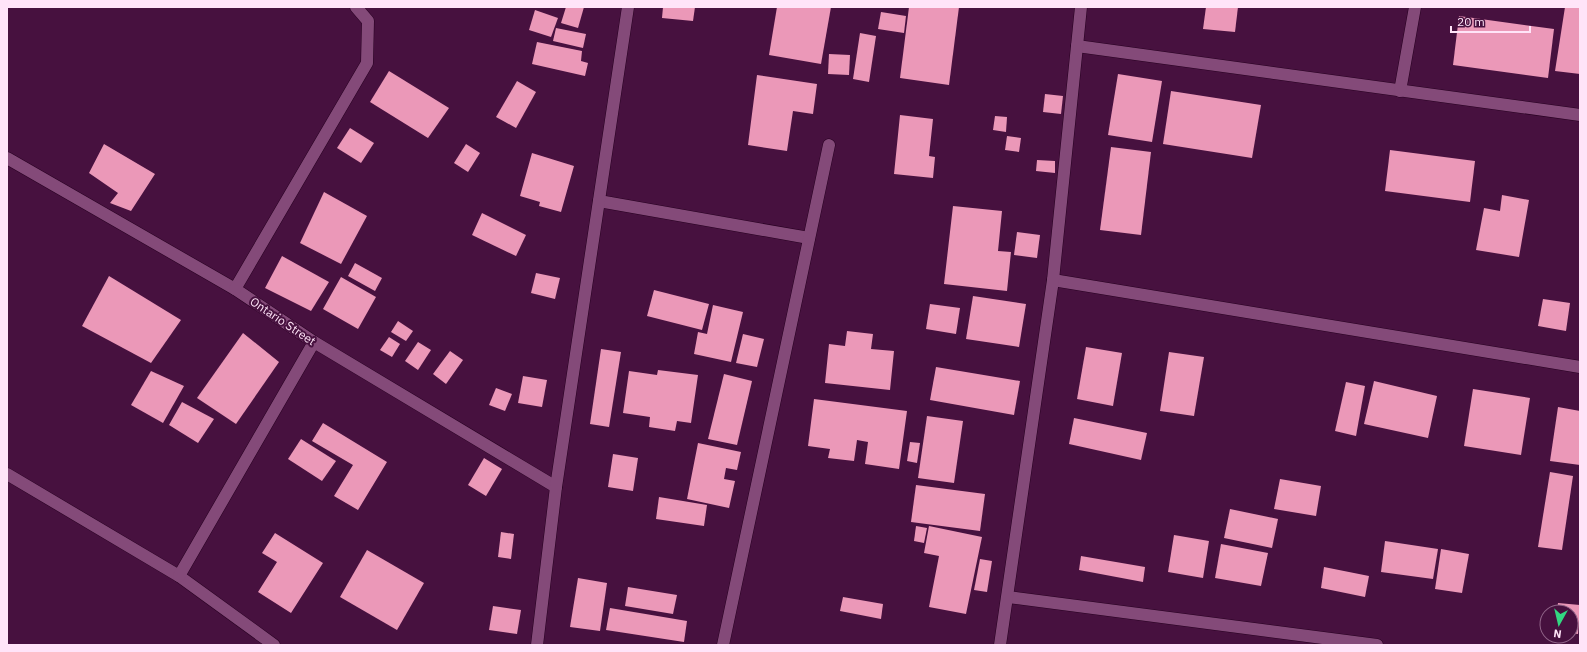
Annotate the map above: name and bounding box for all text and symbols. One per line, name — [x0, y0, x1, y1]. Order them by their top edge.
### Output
scale bar — [1451, 8, 1530, 34]
text: 20 m — [1457, 14, 1485, 29]
street label: Ontario Street — [247, 294, 319, 348]
north arrow — [1539, 604, 1579, 644]
text: N — [1553, 626, 1563, 641]

